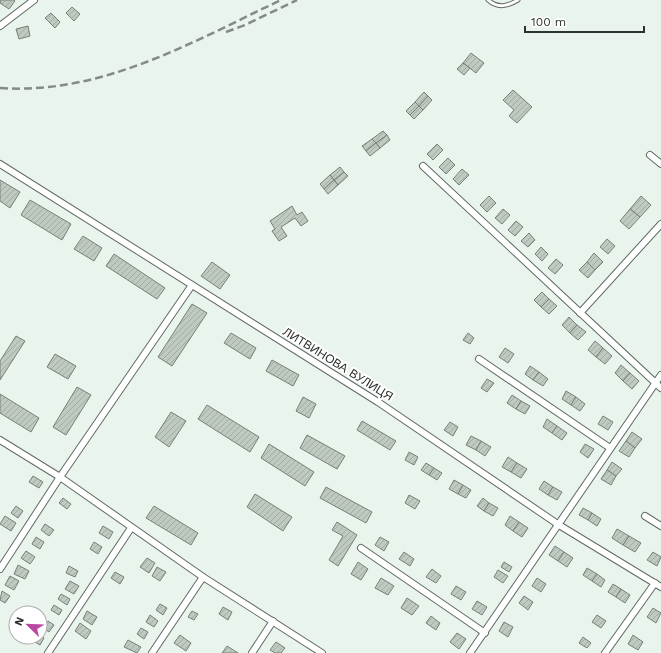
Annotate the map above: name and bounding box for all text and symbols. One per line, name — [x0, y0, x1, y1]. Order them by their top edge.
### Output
scale bar — [525, 8, 644, 34]
text: 100 m — [531, 15, 566, 29]
street label: ЛИТВИНОВА ВУЛИЦЯ — [280, 324, 396, 404]
north arrow — [8, 605, 48, 645]
text: N — [12, 615, 27, 628]

